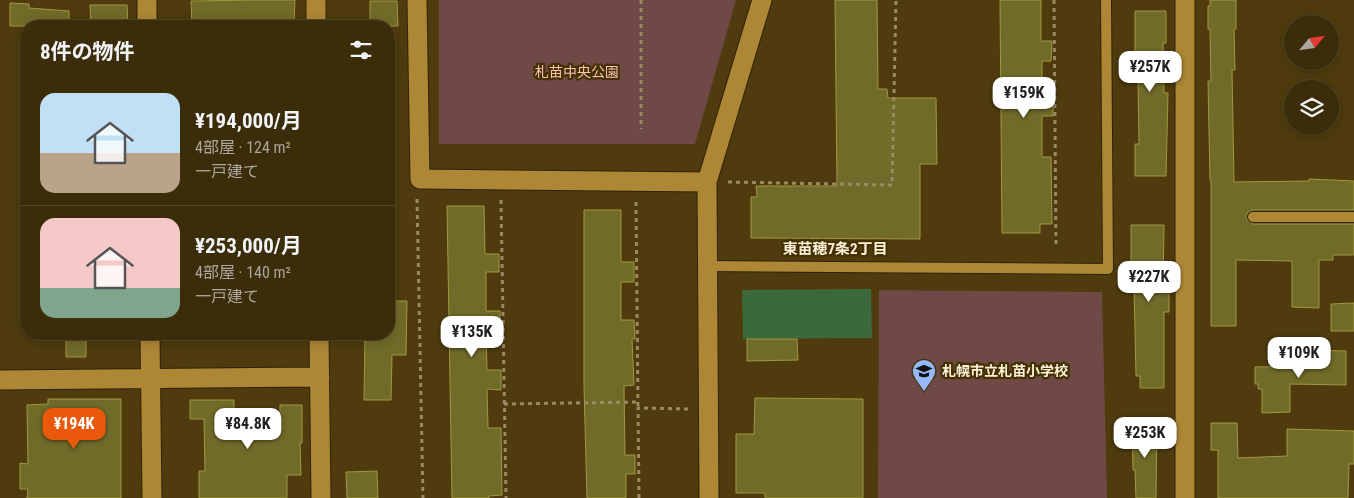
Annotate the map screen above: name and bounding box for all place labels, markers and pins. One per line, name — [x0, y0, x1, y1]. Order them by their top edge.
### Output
pin: ¥257K — [1115, 51, 1185, 93]
pin: ¥159K — [989, 76, 1059, 119]
pin: ¥227K — [1114, 260, 1184, 303]
pin: ¥135K — [437, 316, 507, 358]
pin: ¥109K — [1264, 336, 1334, 379]
school or university icon: 札幌市立札苗小学校 — [911, 358, 937, 392]
place label: 札幌市立札苗小学校 — [942, 363, 1068, 379]
pin: ¥194K — [39, 408, 109, 450]
pin: ¥84.8K — [207, 408, 289, 450]
pin: ¥253K — [1110, 416, 1180, 459]

